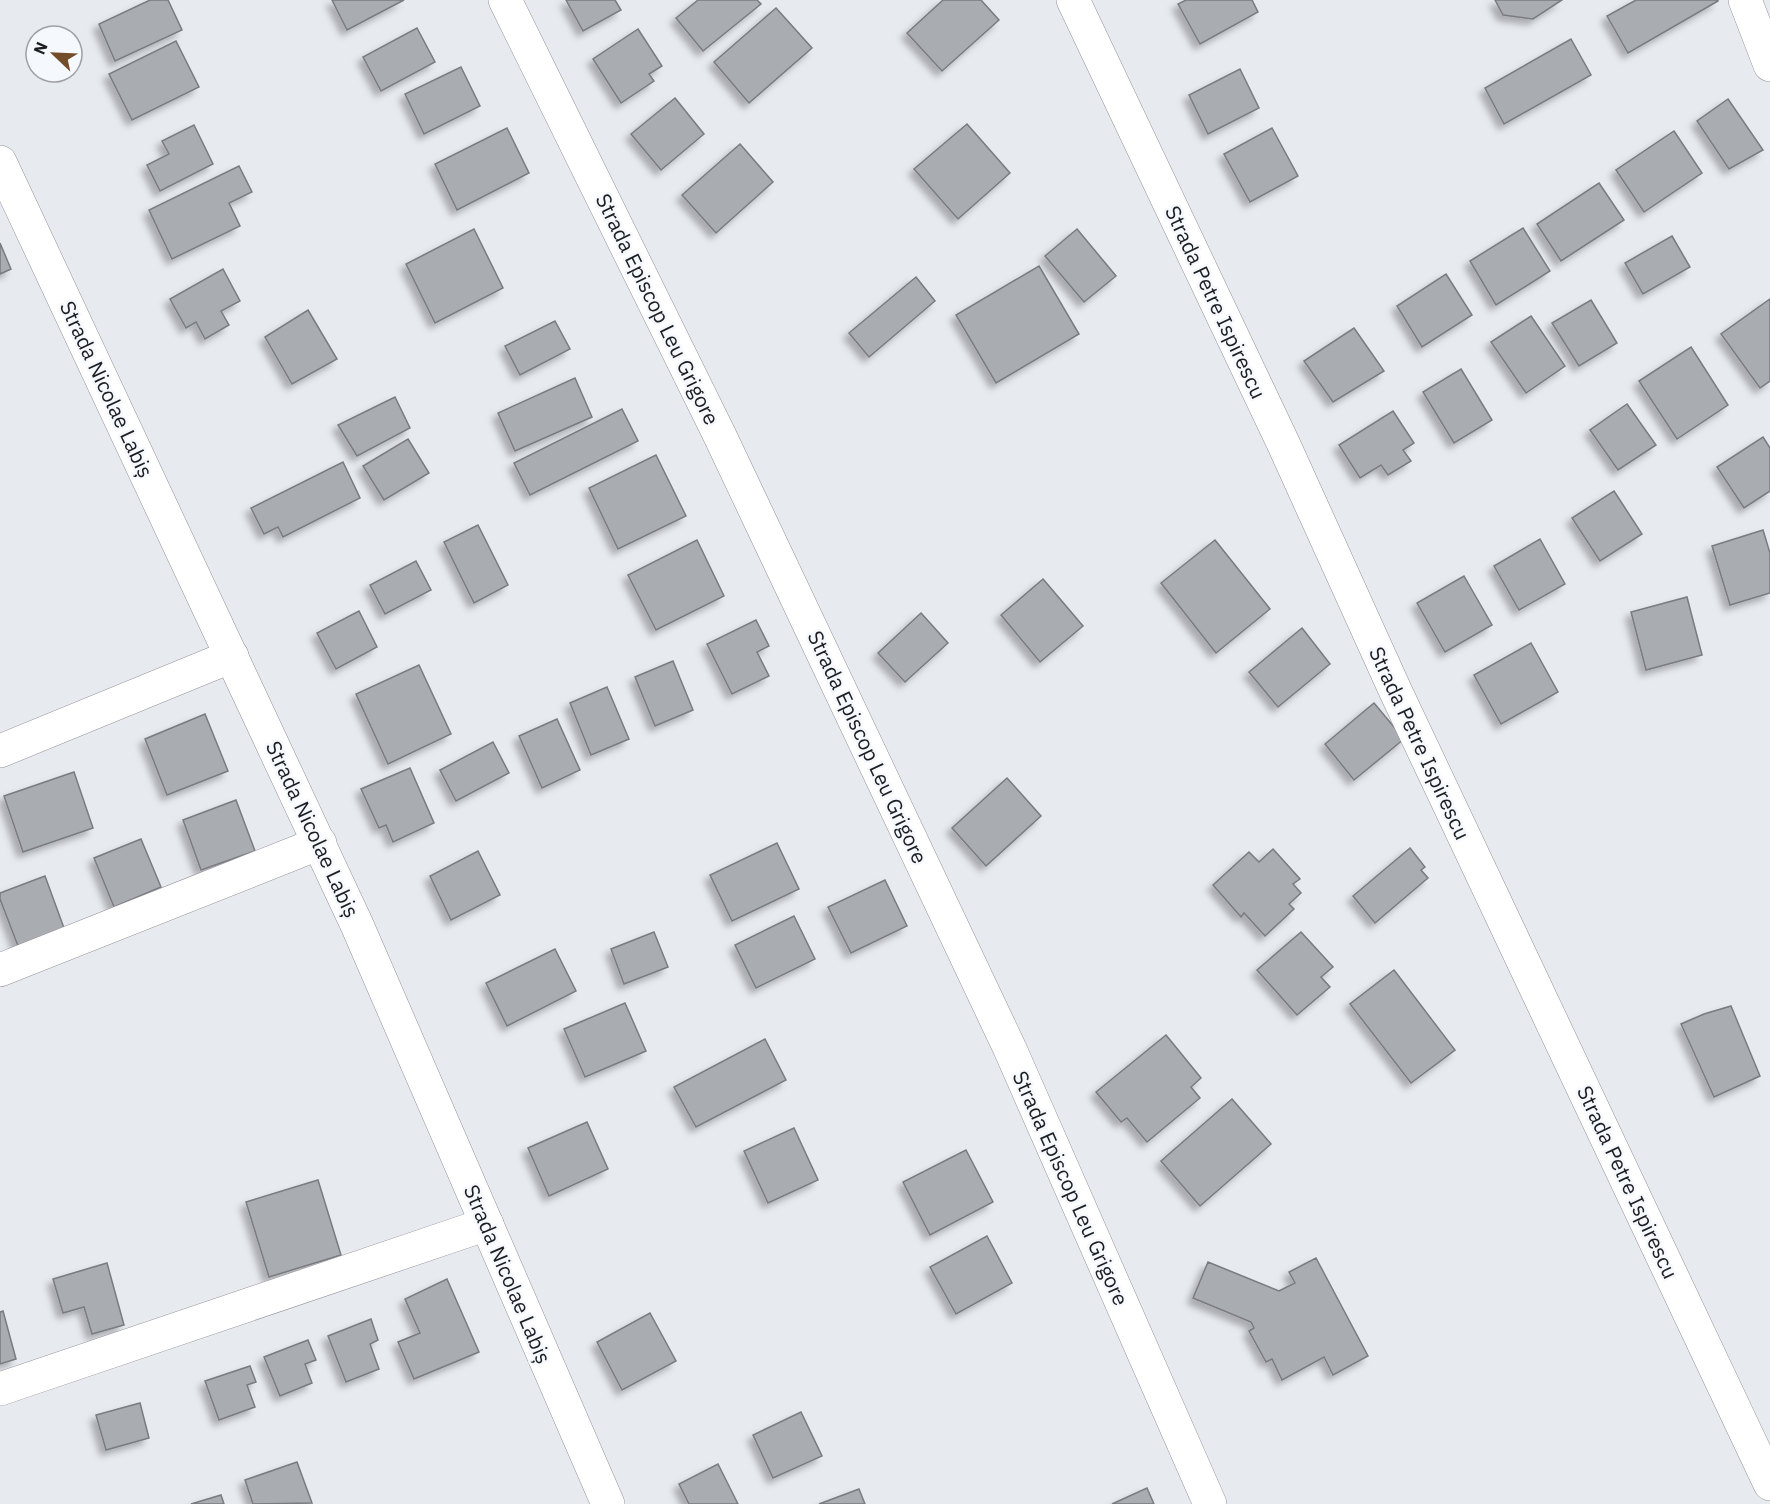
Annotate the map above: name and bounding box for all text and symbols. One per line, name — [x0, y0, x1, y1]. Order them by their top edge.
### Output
north arrow — [24, 24, 84, 84]
text: N — [29, 39, 52, 57]
street label: Strada Episcop Leu Grigore — [590, 189, 726, 429]
street label: Strada Petre Ispirescu — [1159, 201, 1273, 403]
street label: Strada Nicolae Labiș — [54, 296, 160, 482]
street label: Strada Episcop Leu Grigore — [802, 626, 934, 868]
street label: Strada Petre Ispirescu — [1363, 642, 1477, 844]
street label: Strada Nicolae Labiș — [260, 736, 366, 922]
street label: Strada Episcop Leu Grigore — [1007, 1066, 1135, 1310]
street label: Strada Petre Ispirescu — [1571, 1081, 1685, 1283]
street label: Strada Nicolae Labiș — [458, 1180, 558, 1368]

